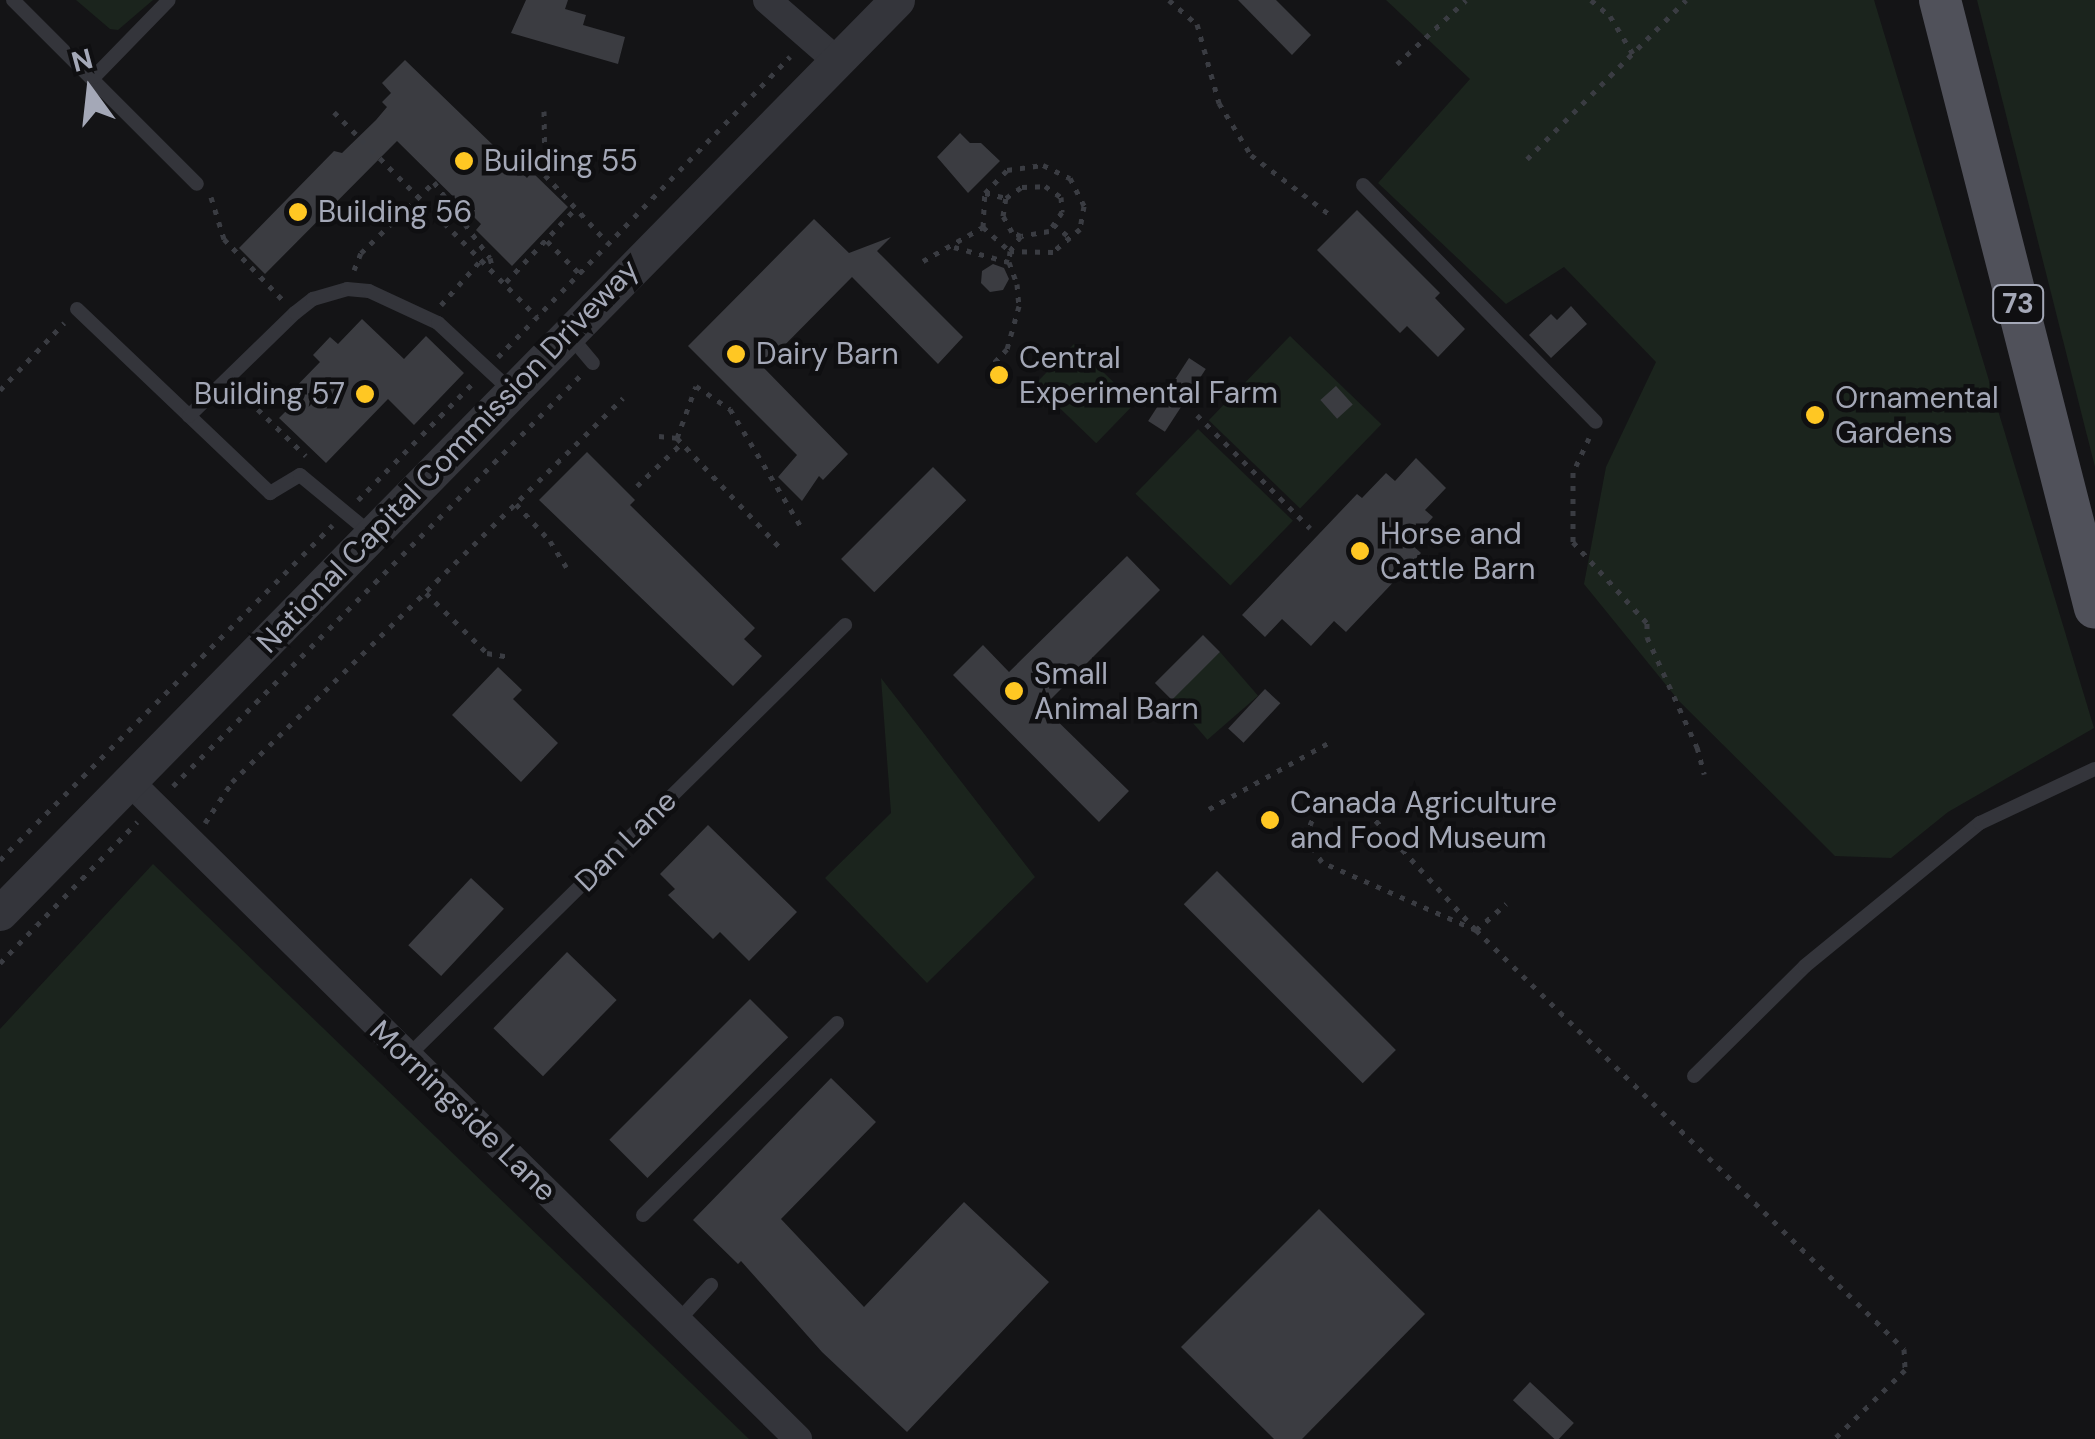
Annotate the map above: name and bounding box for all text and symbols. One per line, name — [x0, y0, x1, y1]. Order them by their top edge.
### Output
north arrow — [40, 40, 140, 140]
text: N — [67, 40, 97, 81]
place label: Building 55 — [484, 143, 638, 179]
marker: Building 55 — [453, 150, 475, 172]
place label: Building 56 — [318, 194, 472, 230]
marker: Building 56 — [287, 201, 309, 223]
street label: National Capital Commission Driveway — [250, 252, 646, 660]
road number: 73 — [1990, 281, 2046, 327]
place label: Dairy Barn — [756, 336, 899, 372]
place label: Central Experimental Farm — [1019, 340, 1278, 410]
marker: Dairy Barn — [725, 343, 747, 365]
marker: Central Experimental Farm — [988, 364, 1010, 386]
place label: Building 57 — [194, 376, 345, 412]
place label: Ornamental Gardens — [1835, 380, 1999, 450]
marker: Building 57 — [354, 383, 376, 405]
marker: Ornamental Gardens — [1804, 404, 1826, 426]
place label: Horse and Cattle Barn — [1380, 516, 1535, 586]
marker: Horse and Cattle Barn — [1349, 540, 1371, 562]
place label: Small Animal Barn — [1034, 656, 1199, 726]
marker: Small Animal Barn — [1003, 680, 1025, 702]
street label: Dan Lane — [568, 783, 684, 899]
place label: Canada Agriculture and Food Museum — [1290, 785, 1557, 856]
marker: Canada Agriculture and Food Museum — [1259, 809, 1281, 831]
street label: Morningside Lane — [362, 1013, 564, 1209]

